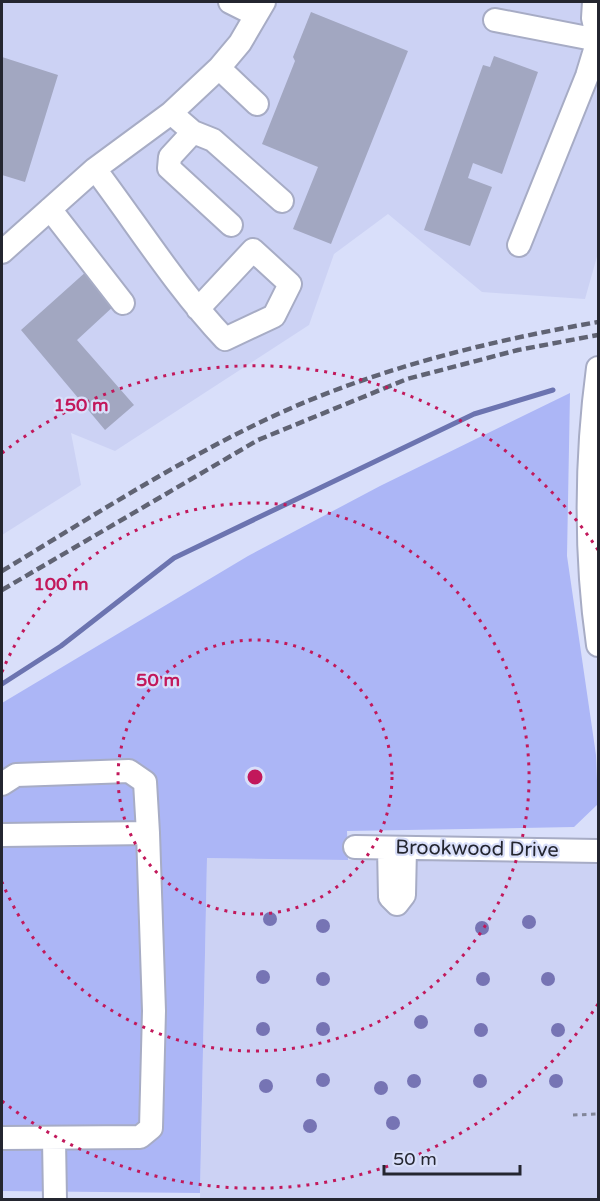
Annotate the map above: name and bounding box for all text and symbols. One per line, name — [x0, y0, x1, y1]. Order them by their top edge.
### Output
text: 150 m — [53, 394, 109, 416]
text: 100 m — [33, 573, 89, 595]
text: 50 m — [136, 669, 180, 691]
centre of rings — [245, 767, 265, 787]
street label: Brookwood Drive — [395, 836, 559, 862]
scale bar — [384, 1138, 520, 1176]
text: 50 m — [393, 1148, 437, 1170]

